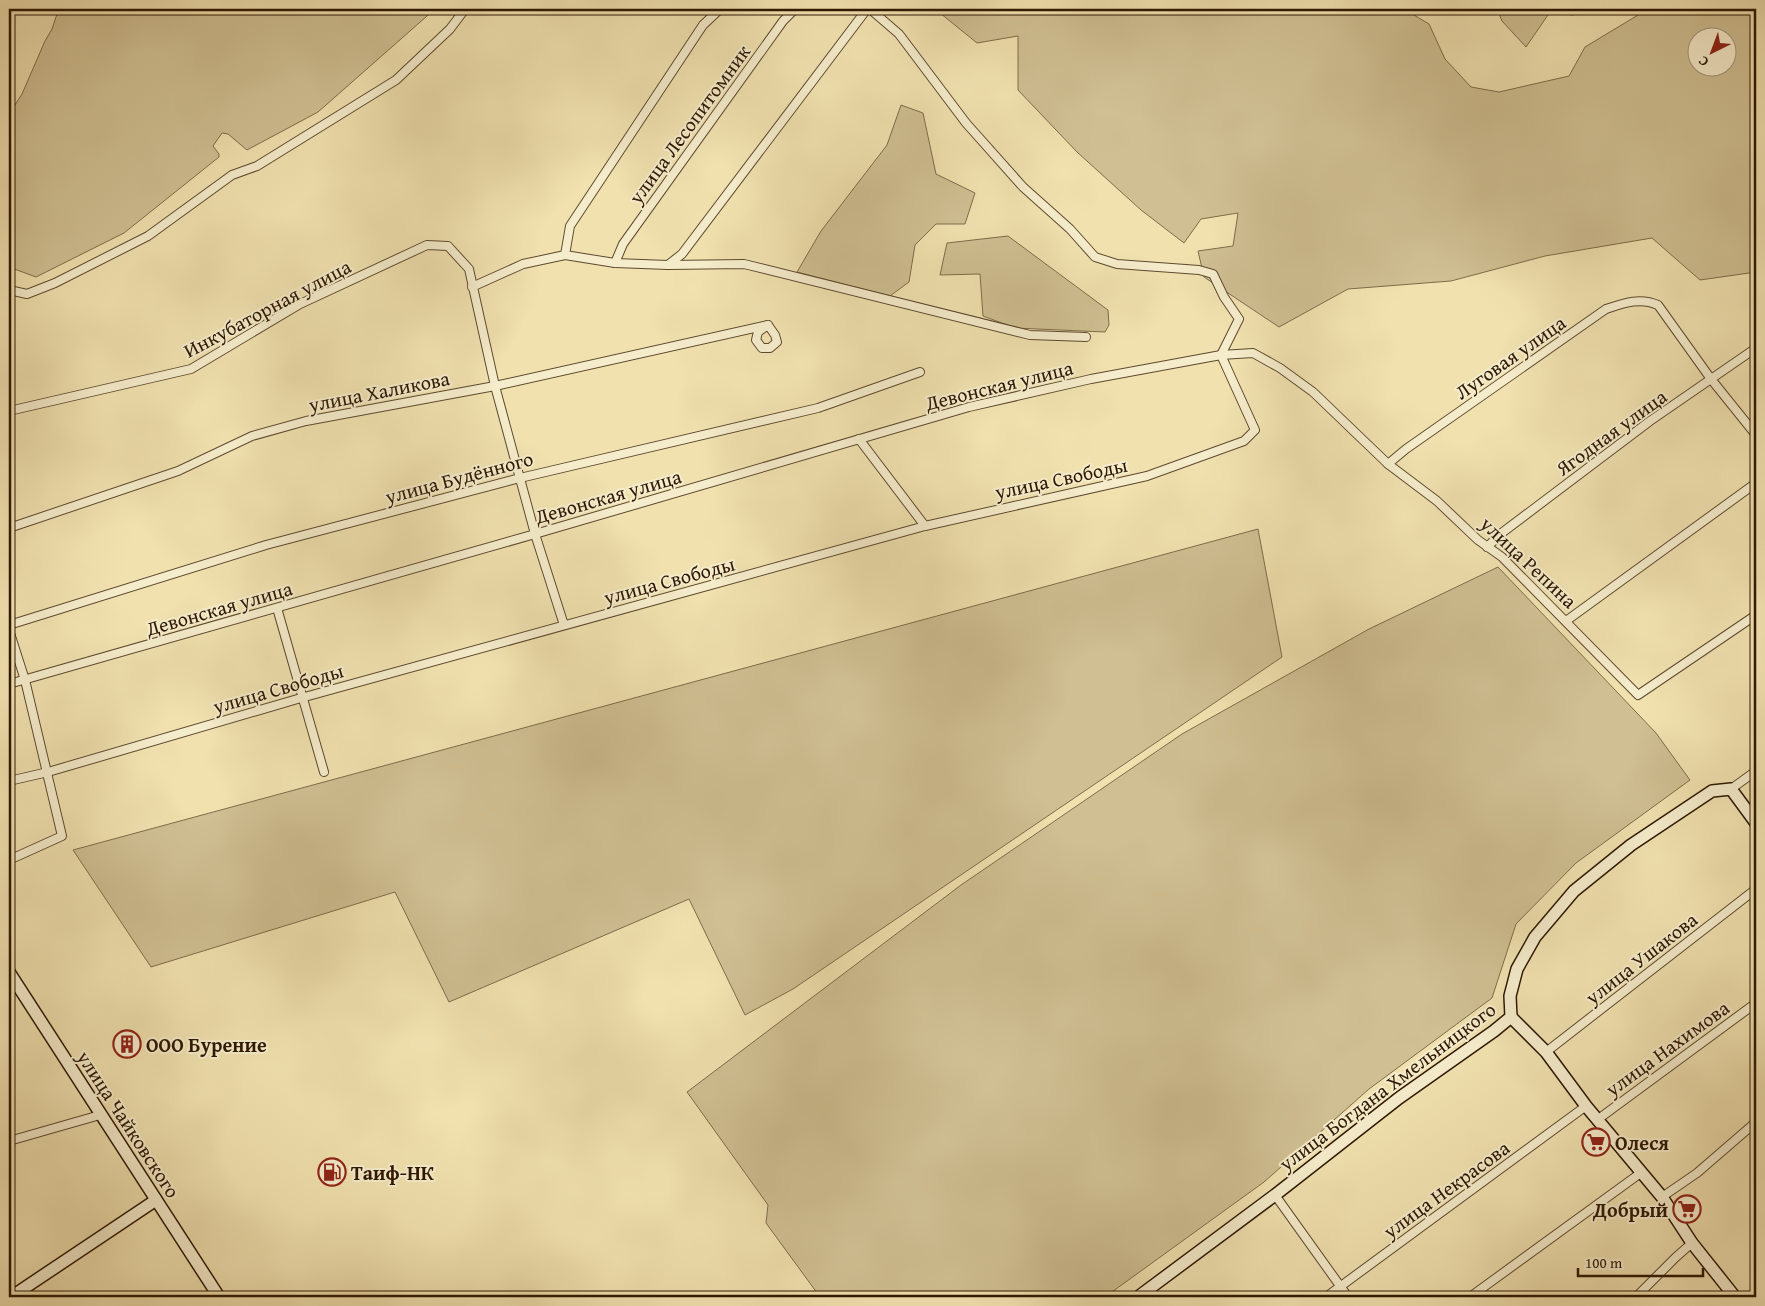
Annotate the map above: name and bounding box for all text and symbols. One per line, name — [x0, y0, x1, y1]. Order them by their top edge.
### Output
north arrow — [1688, 28, 1738, 78]
street label: улица Лесопитомник — [621, 38, 757, 211]
text: С — [1694, 52, 1713, 72]
street label: Инкубаторная улица — [178, 251, 356, 364]
street label: Луговая улица — [1449, 308, 1572, 406]
street label: Девонская улица — [921, 353, 1076, 418]
street label: улица Халикова — [305, 363, 452, 419]
street label: Ягодная улица — [1549, 382, 1673, 483]
street label: улица Будённого — [381, 443, 536, 511]
street label: улица Свободы — [991, 450, 1130, 506]
street label: Девонская улица — [530, 461, 685, 531]
street label: улица Репина — [1473, 509, 1584, 615]
street label: улица Свободы — [599, 549, 738, 612]
street label: Девонская улица — [141, 573, 296, 643]
street label: улица Свободы — [208, 656, 347, 721]
street label: улица Ушакова — [1578, 905, 1704, 1012]
street label: улица Нахимова — [1598, 993, 1735, 1104]
street label: улица Богдана Хмельницкого — [1272, 995, 1502, 1178]
building icon: ООО Бурение — [112, 1029, 142, 1059]
place label: ООО Бурение — [146, 1030, 267, 1059]
street label: улица Чайковского — [70, 1044, 188, 1203]
supermarket icon: Олеся — [1581, 1127, 1611, 1157]
place label: Олеся — [1615, 1128, 1669, 1157]
street label: улица Некрасова — [1376, 1133, 1516, 1245]
fuel station icon: Таиф-НК — [317, 1157, 347, 1187]
place label: Таиф-НК — [351, 1158, 435, 1187]
supermarket icon: Добрый — [1672, 1194, 1702, 1224]
place label: Добрый — [1592, 1195, 1668, 1224]
scale bar — [1578, 1246, 1702, 1278]
text: 100 m — [1585, 1252, 1623, 1273]

